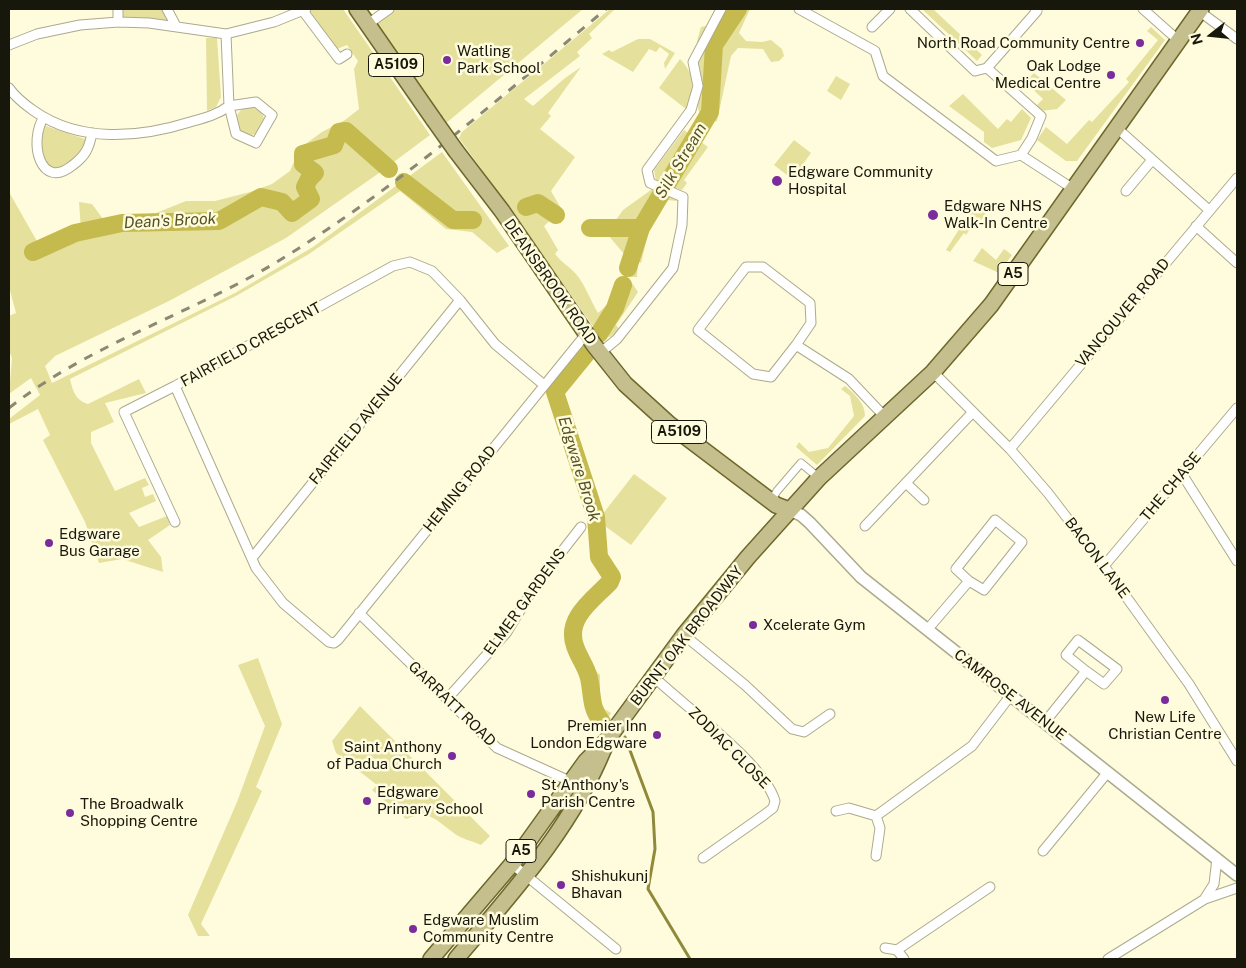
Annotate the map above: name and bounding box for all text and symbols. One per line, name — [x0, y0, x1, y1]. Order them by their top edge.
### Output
north arrow — [1186, 10, 1236, 60]
text: N — [1187, 32, 1206, 47]
place label: North Road Community Centre — [917, 34, 1130, 52]
marker: North Road Community Centre — [1134, 37, 1146, 49]
place label: Watling Park School — [457, 42, 541, 77]
road number: A5109 — [368, 54, 424, 76]
marker: Watling Park School — [441, 54, 453, 66]
place label: Oak Lodge Medical Centre — [995, 57, 1101, 92]
marker: Oak Lodge Medical Centre — [1105, 69, 1117, 81]
water label: Silk Stream — [651, 120, 711, 202]
place label: Edgware Community Hospital — [788, 163, 933, 198]
marker: Edgware Community Hospital — [770, 174, 784, 188]
place label: Edgware NHS Walk-In Centre — [944, 197, 1048, 232]
marker: Edgware NHS Walk-In Centre — [926, 208, 940, 222]
water label: Dean's Brook — [123, 209, 217, 233]
street label: DEANSBROOK ROAD — [500, 216, 600, 348]
street label: VANCOUVER ROAD — [1072, 255, 1174, 371]
road number: A5 — [998, 262, 1028, 286]
street label: FAIRFIELD CRESCENT — [178, 299, 324, 391]
street label: FAIRFIELD AVENUE — [306, 370, 406, 488]
water label: Edgware Brook — [554, 414, 604, 524]
road number: A5109 — [652, 421, 706, 444]
street label: HEMING ROAD — [420, 442, 500, 536]
street label: THE CHASE — [1137, 449, 1205, 525]
street label: BACON LANE — [1061, 514, 1133, 602]
place label: Edgware Bus Garage — [59, 525, 140, 560]
marker: Edgware Bus Garage — [43, 537, 55, 549]
street label: ELMER GARDENS — [480, 545, 570, 659]
street label: BURNT OAK BROADWAY — [627, 563, 747, 709]
place label: Xcelerate Gym — [763, 616, 866, 634]
marker: Xcelerate Gym — [747, 619, 759, 631]
street label: CAMROSE AVENUE — [950, 646, 1070, 744]
street label: GARRATT ROAD — [404, 658, 500, 750]
marker: New Life Christian Centre — [1159, 694, 1171, 706]
street label: ZODIAC CLOSE — [684, 703, 774, 793]
place label: New Life Christian Centre — [1108, 708, 1222, 743]
place label: Premier Inn London Edgware — [530, 717, 647, 752]
marker: Premier Inn London Edgware — [651, 729, 663, 741]
place label: Saint Anthony of Padua Church — [327, 738, 442, 773]
marker: Saint Anthony of Padua Church — [446, 750, 458, 762]
place label: St Anthony's Parish Centre — [541, 776, 635, 811]
place label: Edgware Primary School — [377, 783, 483, 818]
marker: St Anthony's Parish Centre — [525, 788, 537, 800]
place label: The Broadwalk Shopping Centre — [80, 795, 198, 830]
marker: Edgware Primary School — [361, 795, 373, 807]
marker: The Broadwalk Shopping Centre — [64, 807, 76, 819]
road number: A5 — [506, 839, 536, 862]
place label: Shishukunj Bhavan — [571, 867, 648, 902]
marker: Shishukunj Bhavan — [555, 879, 567, 891]
place label: Edgware Muslim Community Centre — [423, 911, 554, 946]
marker: Edgware Muslim Community Centre — [407, 923, 419, 935]

